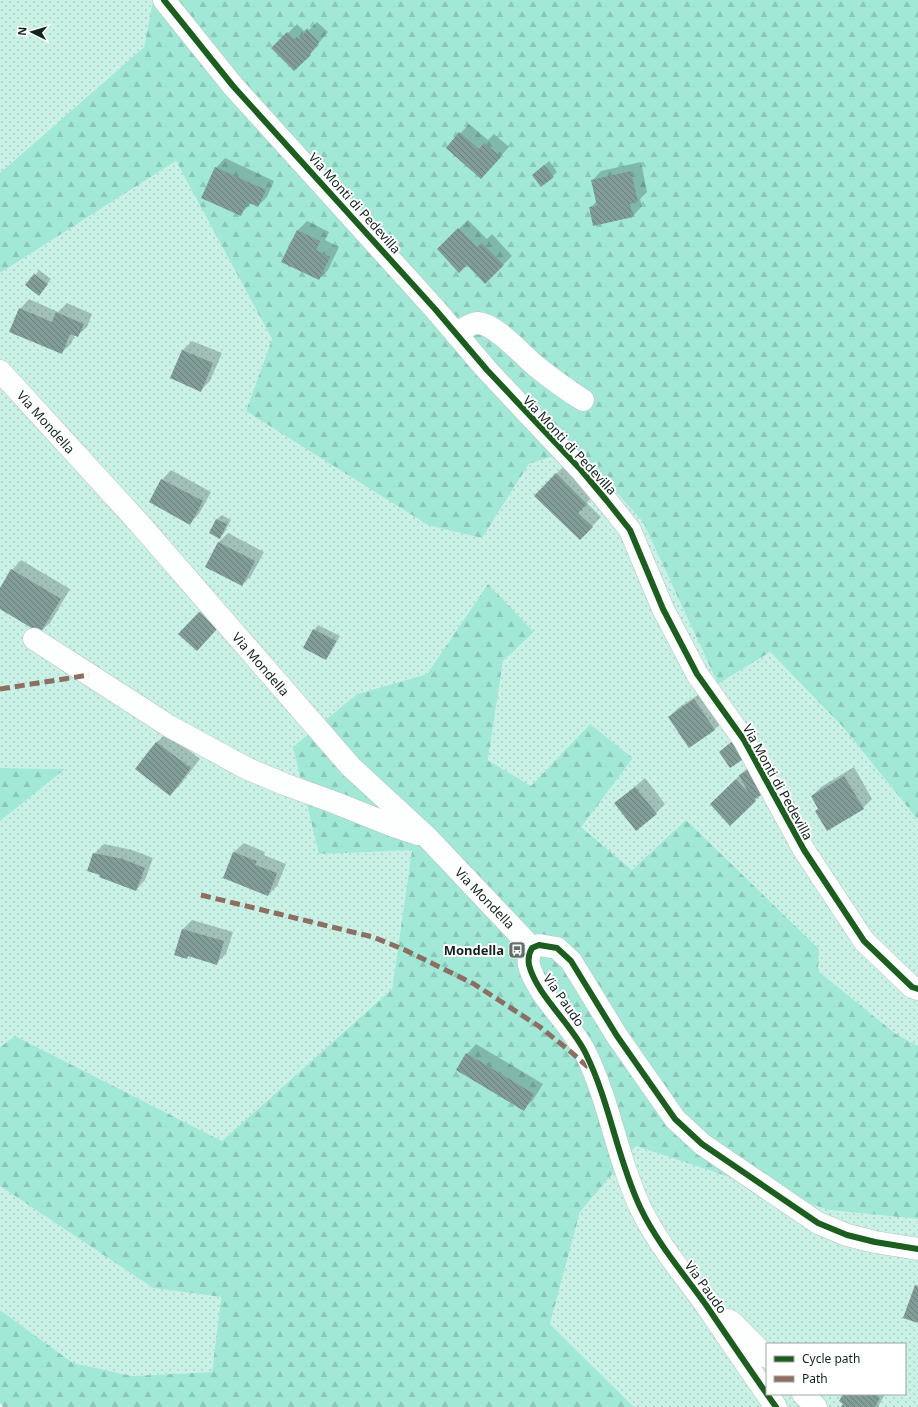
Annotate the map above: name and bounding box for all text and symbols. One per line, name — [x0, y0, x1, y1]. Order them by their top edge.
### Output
north arrow — [12, 12, 52, 52]
text: N — [14, 26, 29, 36]
street label: Via Monti di Pedevilla — [305, 149, 405, 257]
street label: Via Mondella — [13, 387, 79, 457]
street label: Via Monti di Pedevilla — [519, 391, 621, 499]
street label: Via Mondella — [228, 628, 294, 700]
street label: Via Monti di Pedevilla — [739, 721, 817, 843]
street label: Via Mondella — [451, 863, 519, 933]
bus stop icon: Mondella — [507, 940, 527, 960]
place label: Mondella — [444, 941, 504, 959]
street label: Via Paudo — [539, 970, 589, 1030]
street label: Via Paudo — [681, 1257, 731, 1317]
legend — [766, 1343, 906, 1395]
text: Cycle path — [802, 1350, 860, 1367]
text: Path — [802, 1370, 828, 1387]

